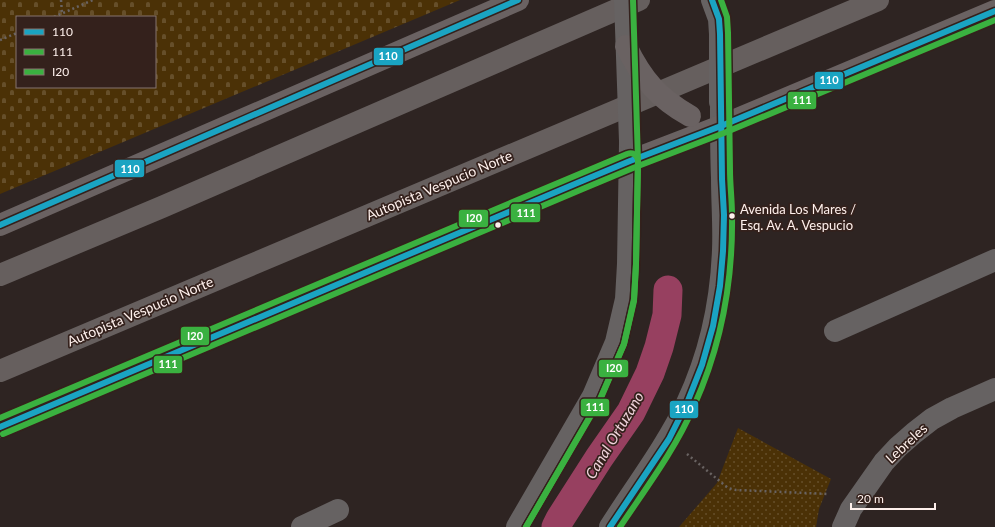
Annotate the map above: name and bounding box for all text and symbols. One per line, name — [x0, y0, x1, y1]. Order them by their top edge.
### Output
legend — [16, 16, 156, 88]
text: 110 — [52, 24, 73, 39]
text: 111 — [52, 44, 73, 59]
line badge: 110 — [373, 47, 404, 66]
text: 110 — [378, 49, 398, 62]
text: I20 — [52, 64, 69, 79]
line badge: 110 — [814, 71, 844, 90]
text: 110 — [819, 73, 839, 86]
line badge: 111 — [787, 91, 817, 110]
text: 111 — [792, 93, 812, 106]
street label: Autopista Vespucio Norte — [363, 146, 515, 224]
line badge: 110 — [114, 159, 145, 178]
text: 110 — [120, 162, 140, 175]
place label: Avenida Los Mares / Esq. Av. A. Vespucio — [740, 201, 856, 233]
line badge: 111 — [510, 203, 541, 223]
text: 111 — [516, 206, 536, 219]
line badge: I20 — [458, 209, 489, 228]
text: I20 — [466, 211, 483, 224]
marker: Avenida Los Mares / Esq. Av. A. Vespucio — [727, 211, 737, 221]
unlabelled marker — [493, 220, 503, 230]
street label: Autopista Vespucio Norte — [64, 272, 216, 350]
line badge: I20 — [180, 326, 210, 346]
text: I20 — [187, 329, 204, 342]
line badge: 111 — [153, 355, 183, 374]
text: 111 — [158, 357, 178, 370]
line badge: I20 — [598, 359, 629, 378]
text: I20 — [606, 361, 623, 374]
water label: Canal Ortuzano — [581, 388, 647, 482]
line badge: 111 — [580, 398, 610, 417]
text: 111 — [585, 400, 605, 413]
line badge: 110 — [669, 400, 699, 419]
text: 110 — [674, 402, 694, 415]
street label: Lebreles — [882, 419, 930, 467]
scale bar — [851, 485, 935, 511]
text: 20 m — [857, 491, 884, 506]

